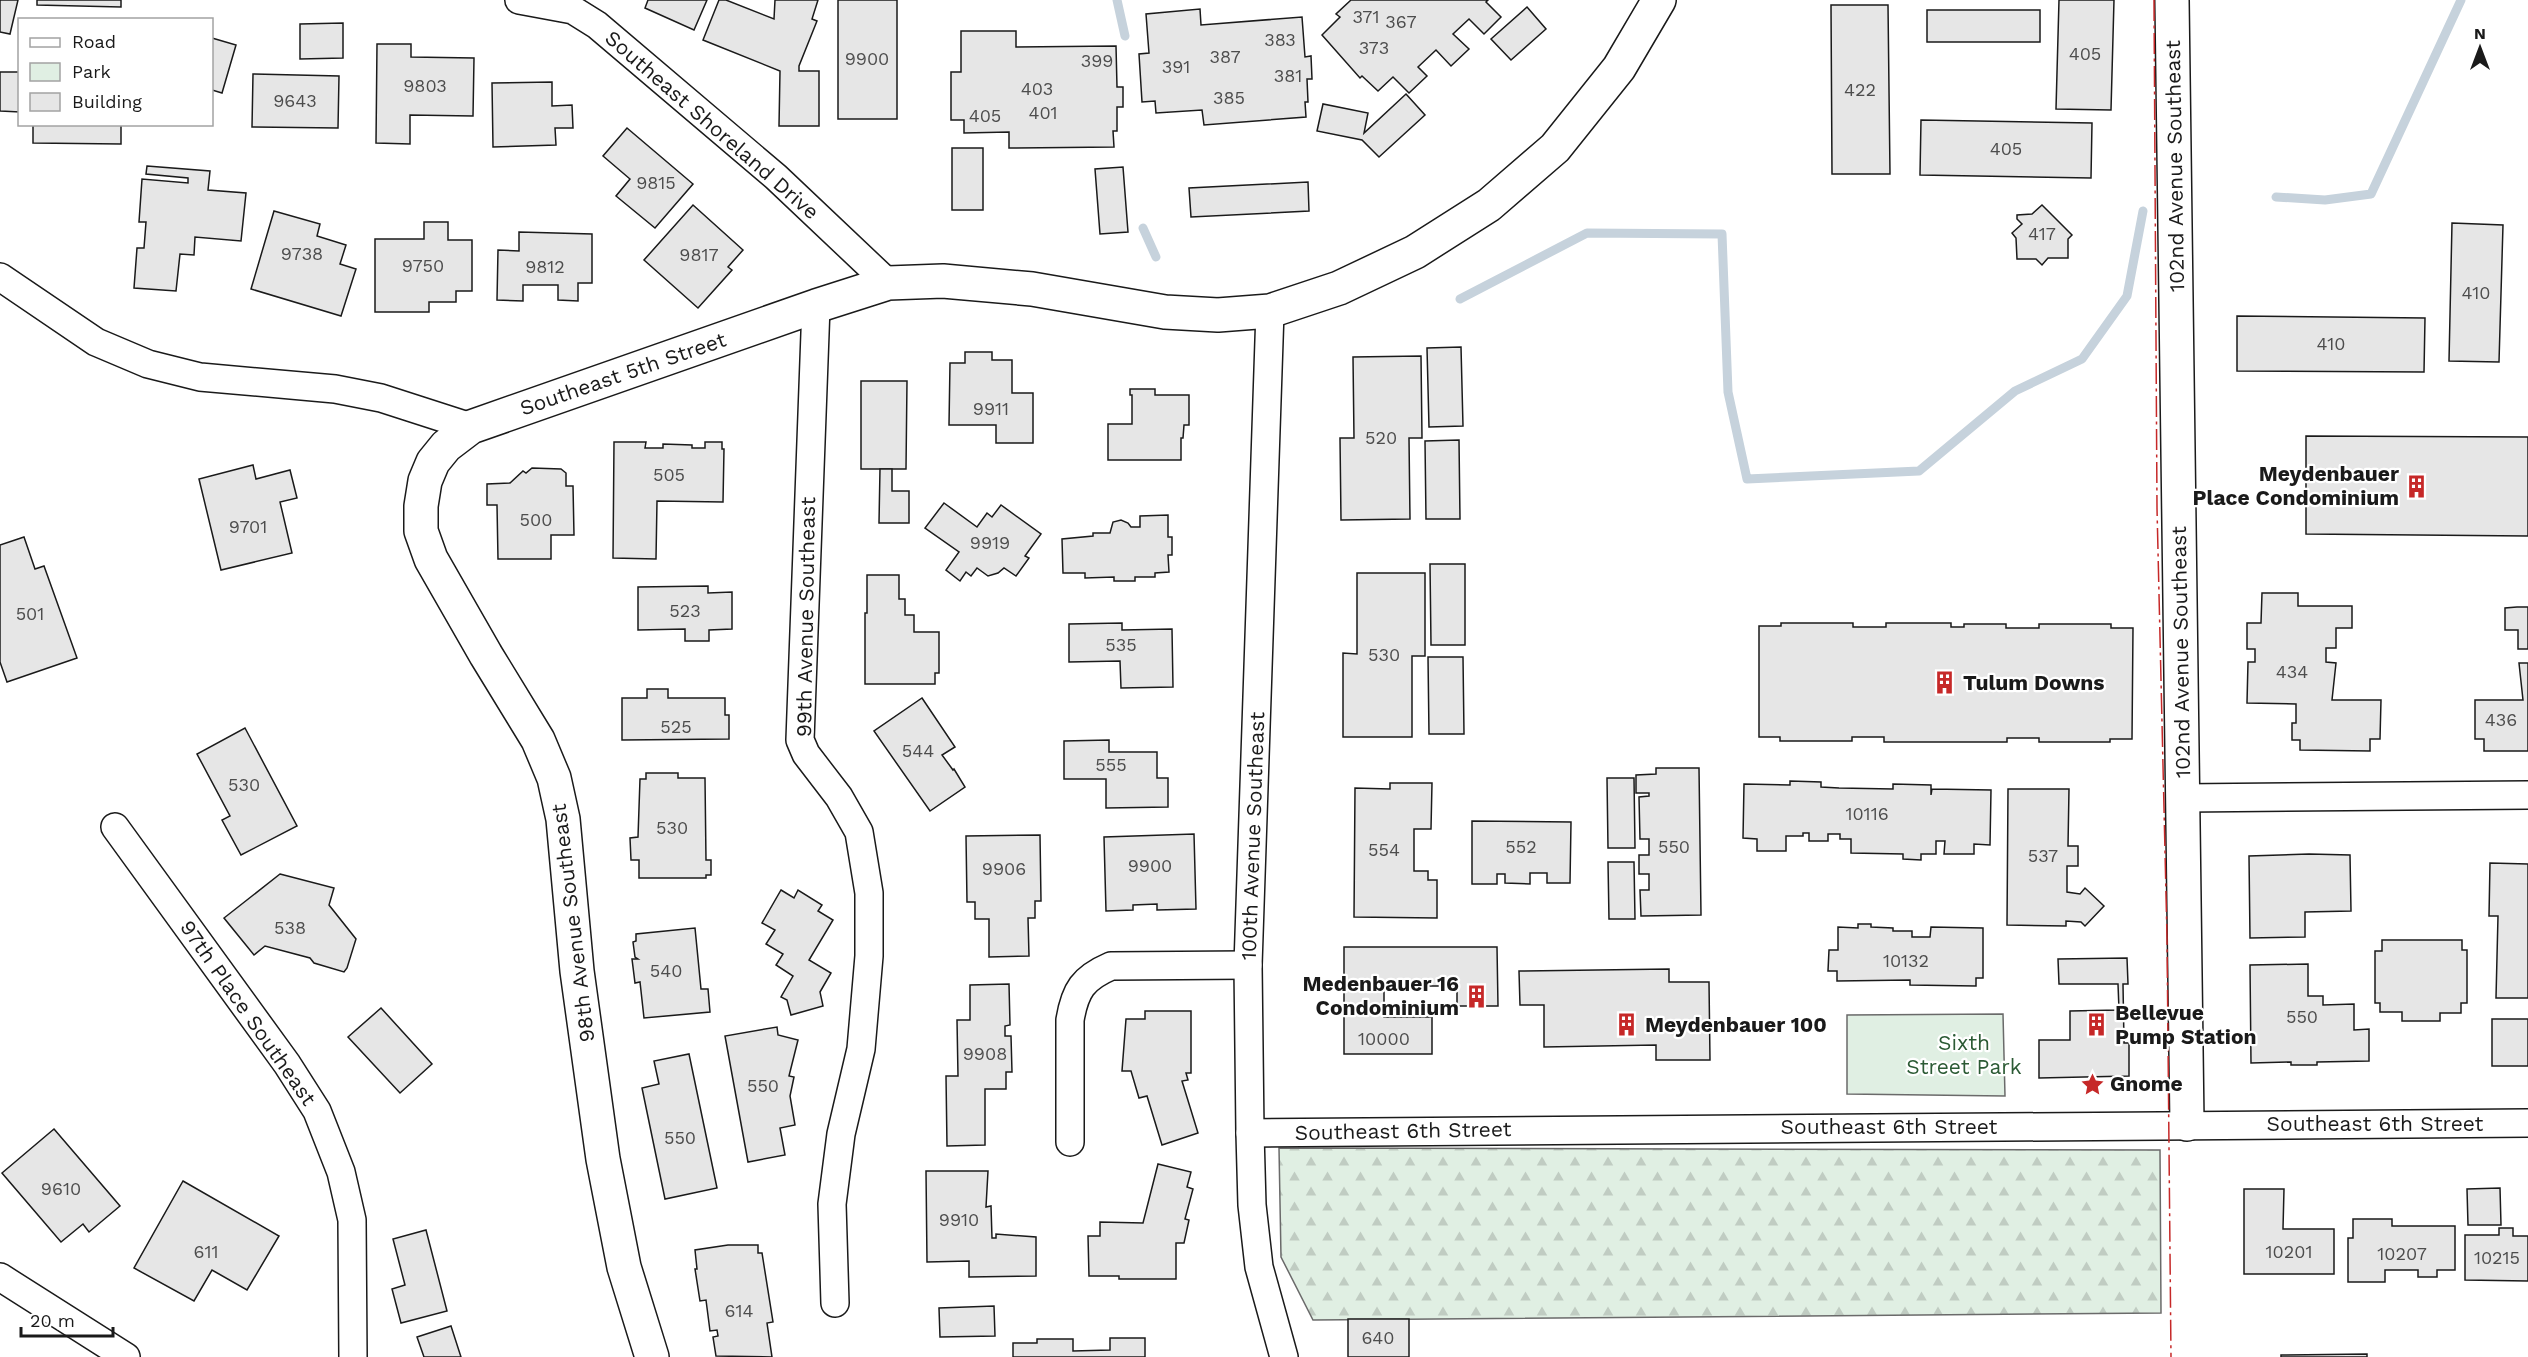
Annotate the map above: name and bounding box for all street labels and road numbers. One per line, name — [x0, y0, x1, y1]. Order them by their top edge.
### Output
street label: Southeast Shoreland Drive — [600, 25, 824, 224]
street label: 102nd Avenue Southeast — [2160, 40, 2189, 292]
street label: Southeast 5th Street — [517, 326, 729, 421]
street label: 99th Avenue Southeast — [791, 497, 820, 737]
street label: 102nd Avenue Southeast — [2166, 526, 2195, 778]
street label: 100th Avenue Southeast — [1236, 711, 1269, 961]
street label: 98th Avenue Southeast — [545, 802, 600, 1044]
street label: 97th Place Southeast — [175, 915, 322, 1110]
street label: Southeast 6th Street — [2267, 1111, 2484, 1136]
street label: Southeast 6th Street — [1781, 1114, 1998, 1139]
street label: Southeast 6th Street — [1294, 1116, 1512, 1145]

